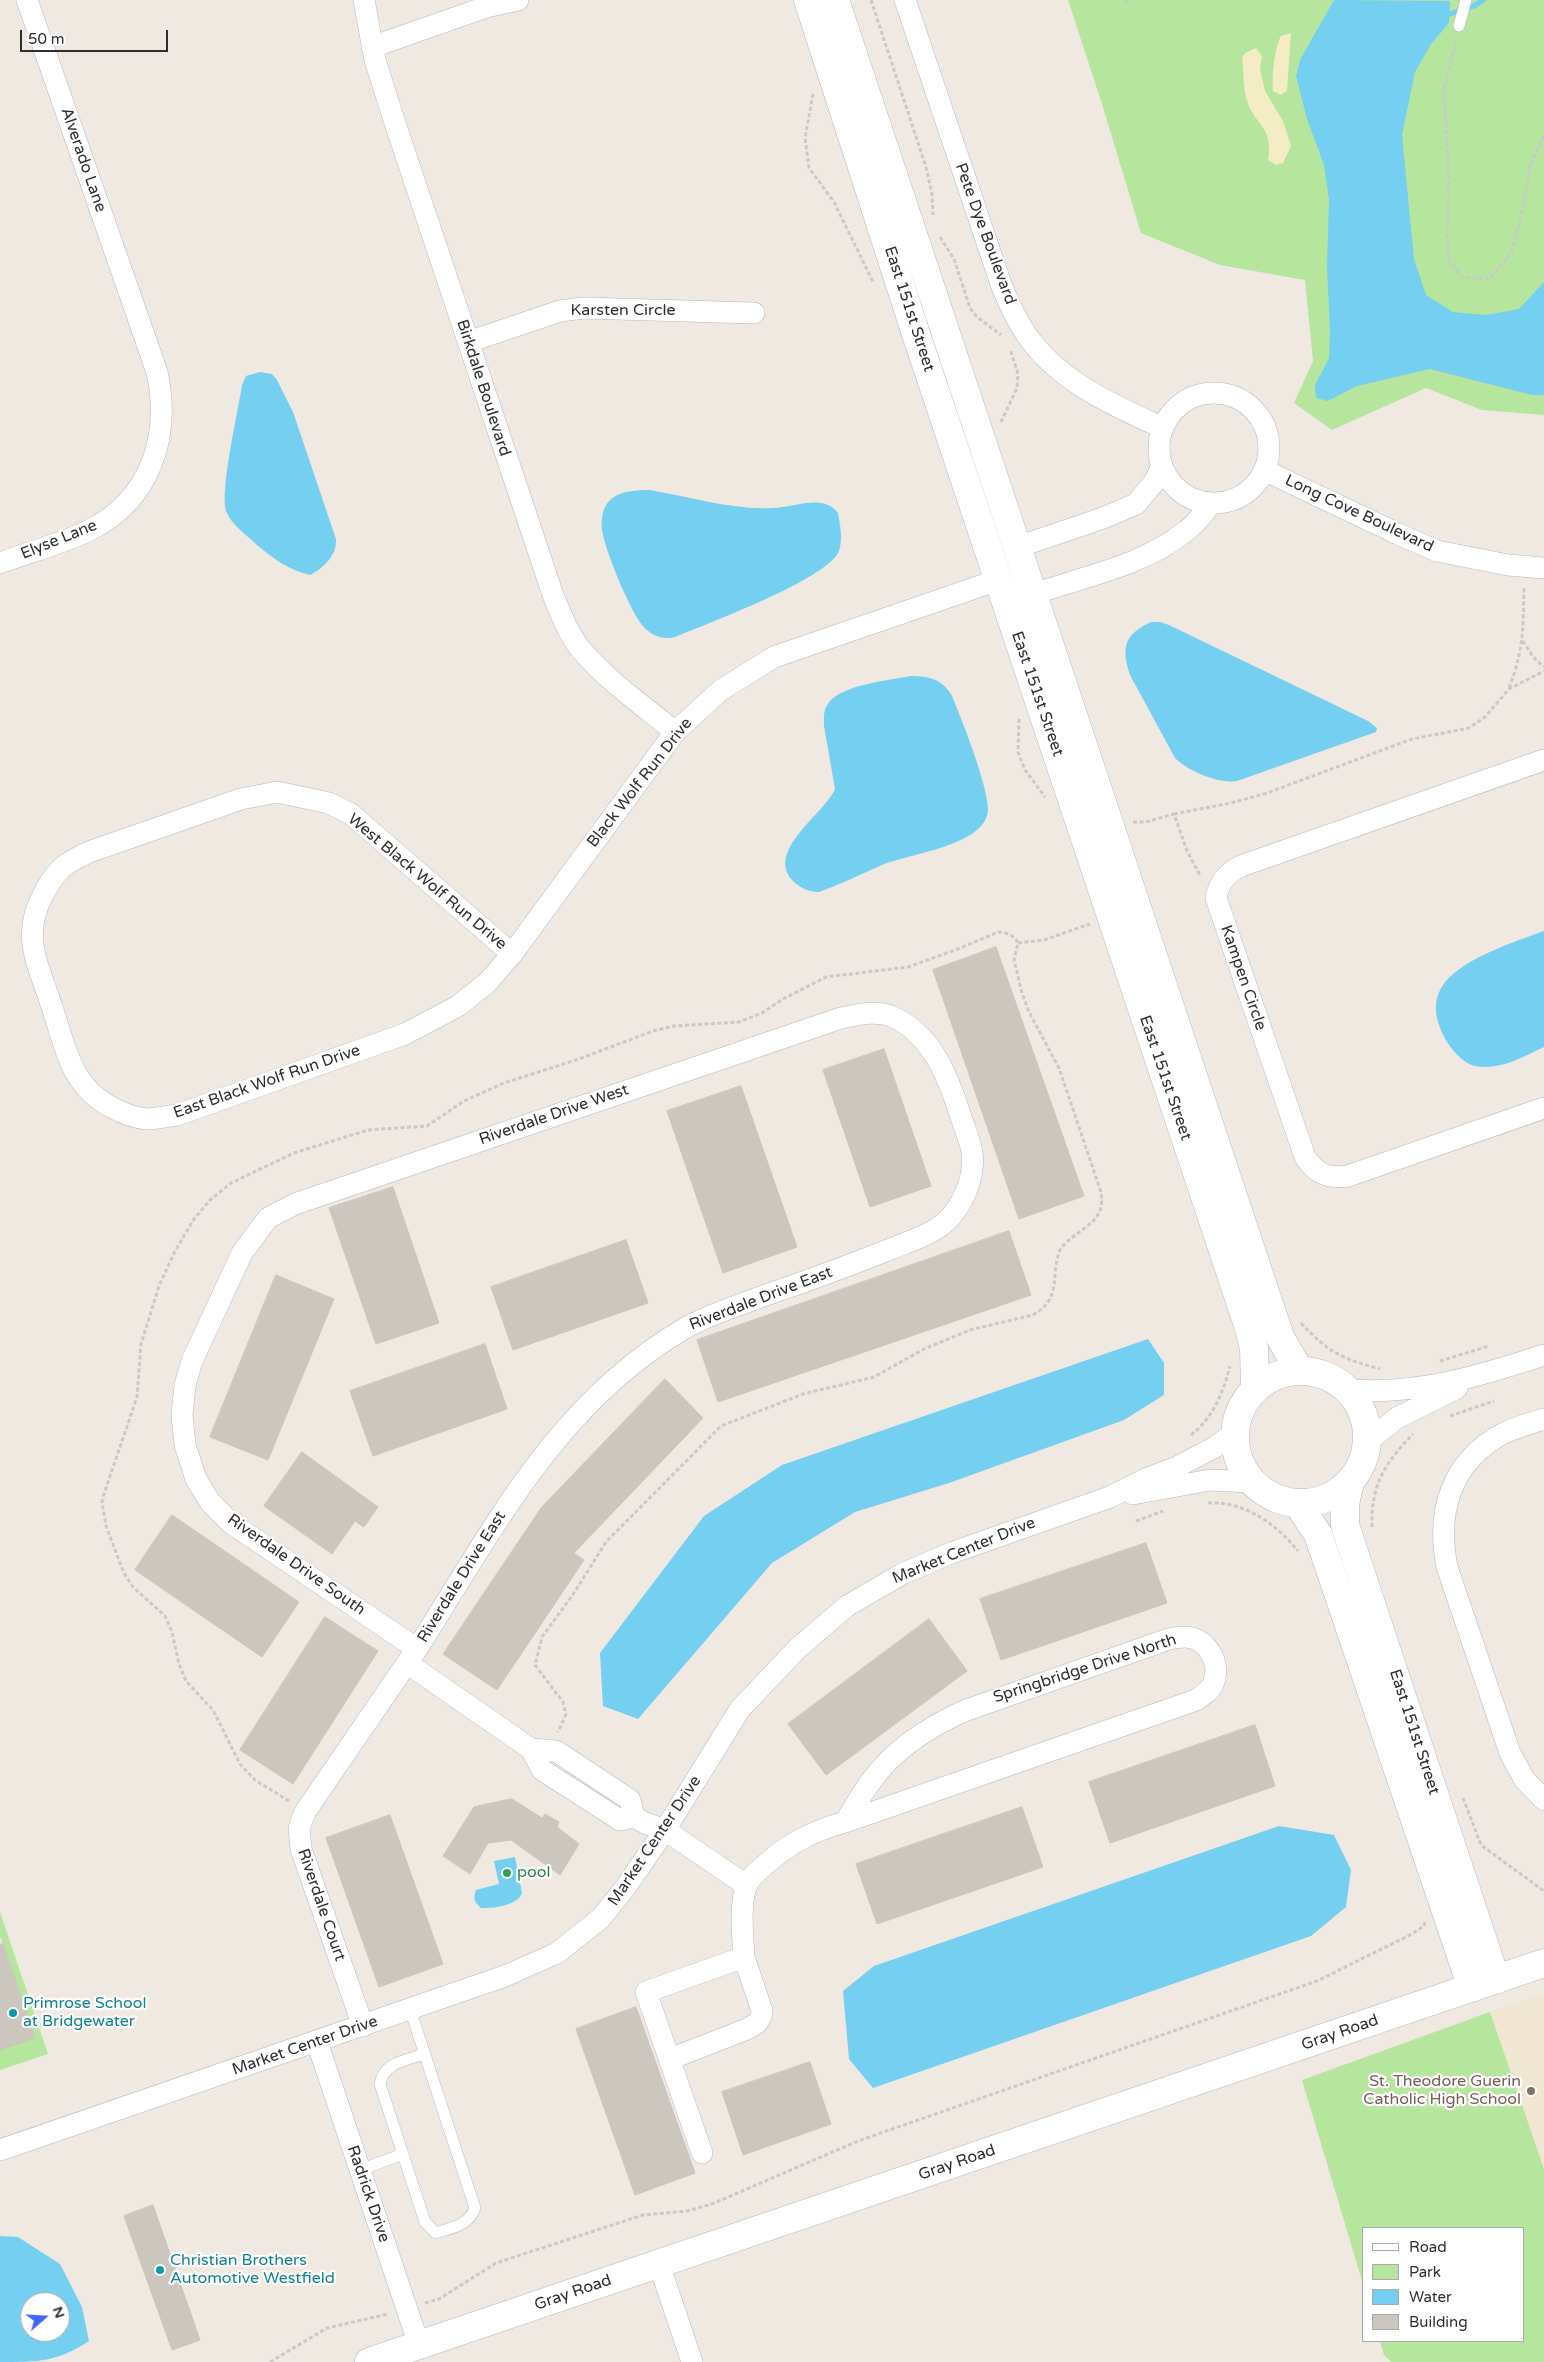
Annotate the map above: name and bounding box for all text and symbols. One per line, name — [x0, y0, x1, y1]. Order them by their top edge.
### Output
scale bar — [22, 20, 170, 52]
text: 50 m — [28, 30, 65, 48]
street label: Alverado Lane — [56, 105, 110, 215]
street label: Pete Dye Boulevard — [950, 161, 1020, 307]
street label: East 151st Street — [880, 244, 938, 374]
street label: Karsten Circle — [571, 301, 675, 321]
street label: Birkdale Boulevard — [452, 317, 514, 459]
street label: Long Cove Boulevard — [1282, 471, 1436, 557]
street label: Elyse Lane — [18, 516, 100, 564]
street label: East 151st Street — [1007, 629, 1067, 759]
street label: Black Wolf Run Drive — [583, 714, 697, 852]
street label: West Black Wolf Run Drive — [344, 810, 510, 954]
street label: Kampen Circle — [1216, 923, 1270, 1033]
street label: East 151st Street — [1135, 1013, 1195, 1143]
street label: East Black Wolf Run Drive — [171, 1041, 363, 1123]
street label: Riverdale Drive West — [477, 1080, 631, 1150]
street label: Riverdale Drive East — [687, 1263, 835, 1335]
street label: Riverdale Drive East — [414, 1508, 510, 1646]
street label: Riverdale Drive South — [223, 1510, 369, 1620]
street label: Market Center Drive — [890, 1513, 1038, 1589]
street label: Springbridge Drive North — [991, 1630, 1179, 1708]
street label: East 151st Street — [1385, 1667, 1443, 1797]
street label: Market Center Drive — [604, 1772, 706, 1910]
street label: Riverdale Court — [293, 1846, 349, 1964]
place label: pool — [517, 1863, 551, 1883]
marker: pool — [501, 1867, 513, 1879]
place label: Primrose School at Bridgewater — [23, 1994, 147, 2032]
marker: Primrose School at Bridgewater — [7, 2007, 19, 2019]
street label: Gray Road — [1299, 2011, 1381, 2055]
street label: Market Center Drive — [230, 2012, 380, 2080]
place label: St. Theodore Guerin Catholic High School — [1363, 2072, 1521, 2110]
marker: St. Theodore Guerin Catholic High School — [1525, 2085, 1537, 2097]
street label: Gray Road — [916, 2141, 998, 2185]
street label: Radrick Drive — [342, 2143, 394, 2245]
legend — [1362, 2227, 1524, 2342]
text: Road — [1409, 2238, 1447, 2256]
place label: Christian Brothers Automotive Westfield — [170, 2251, 335, 2289]
text: Park — [1409, 2263, 1441, 2281]
marker: Christian Brothers Automotive Westfield — [154, 2264, 166, 2276]
street label: Gray Road — [532, 2271, 614, 2315]
text: Water — [1409, 2288, 1452, 2306]
north arrow — [20, 2292, 70, 2342]
text: N — [49, 2304, 69, 2320]
text: Building — [1409, 2313, 1468, 2331]

